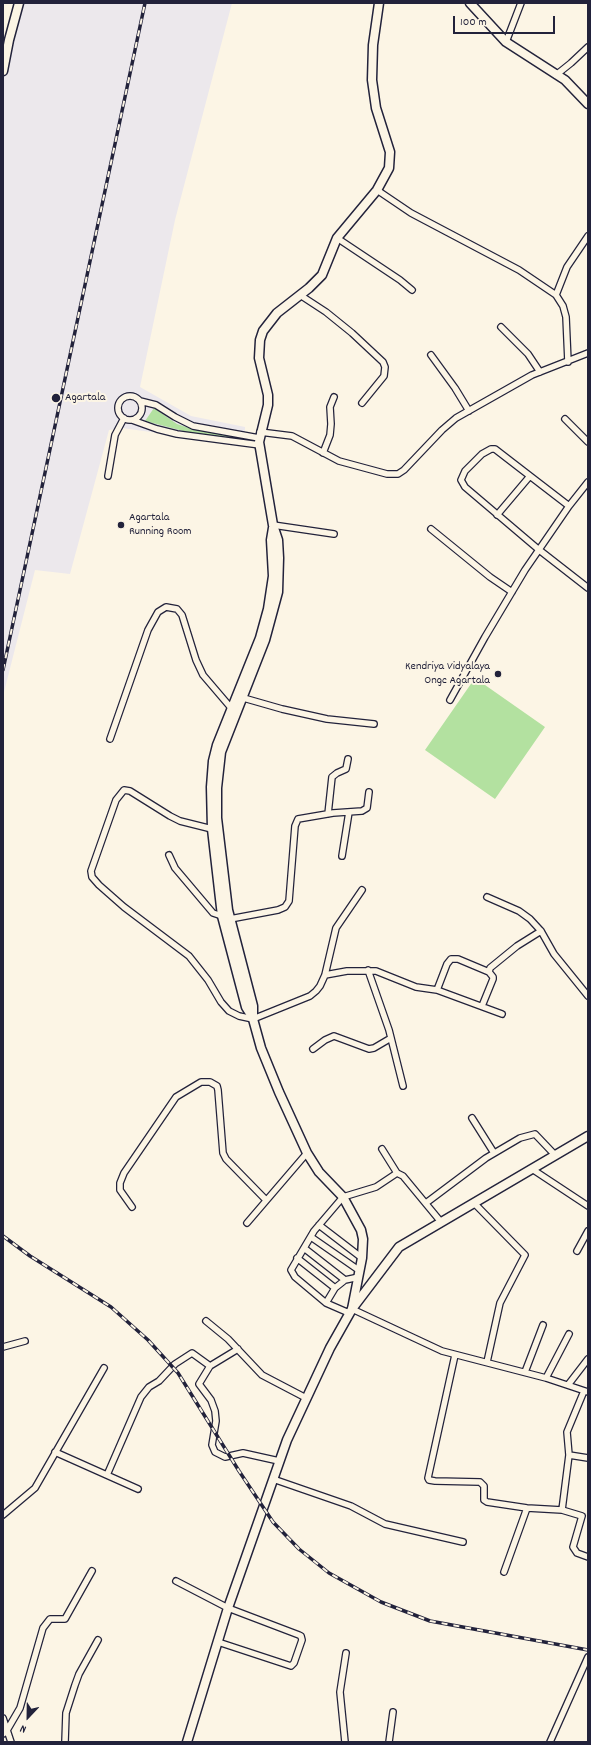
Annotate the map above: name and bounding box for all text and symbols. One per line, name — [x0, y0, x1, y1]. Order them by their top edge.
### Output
scale bar — [455, 8, 557, 34]
text: 100 m — [460, 14, 487, 31]
place label: Agartala — [65, 391, 105, 405]
marker: Agartala — [50, 392, 62, 404]
place label: Agartala Running Room — [129, 511, 192, 539]
marker: Agartala Running Room — [116, 520, 126, 530]
place label: Kendriya Vidyalaya Ongc Agartala — [405, 660, 490, 688]
marker: Kendriya Vidyalaya Ongc Agartala — [493, 669, 503, 679]
north arrow — [8, 1697, 48, 1737]
text: N — [18, 1720, 29, 1737]

